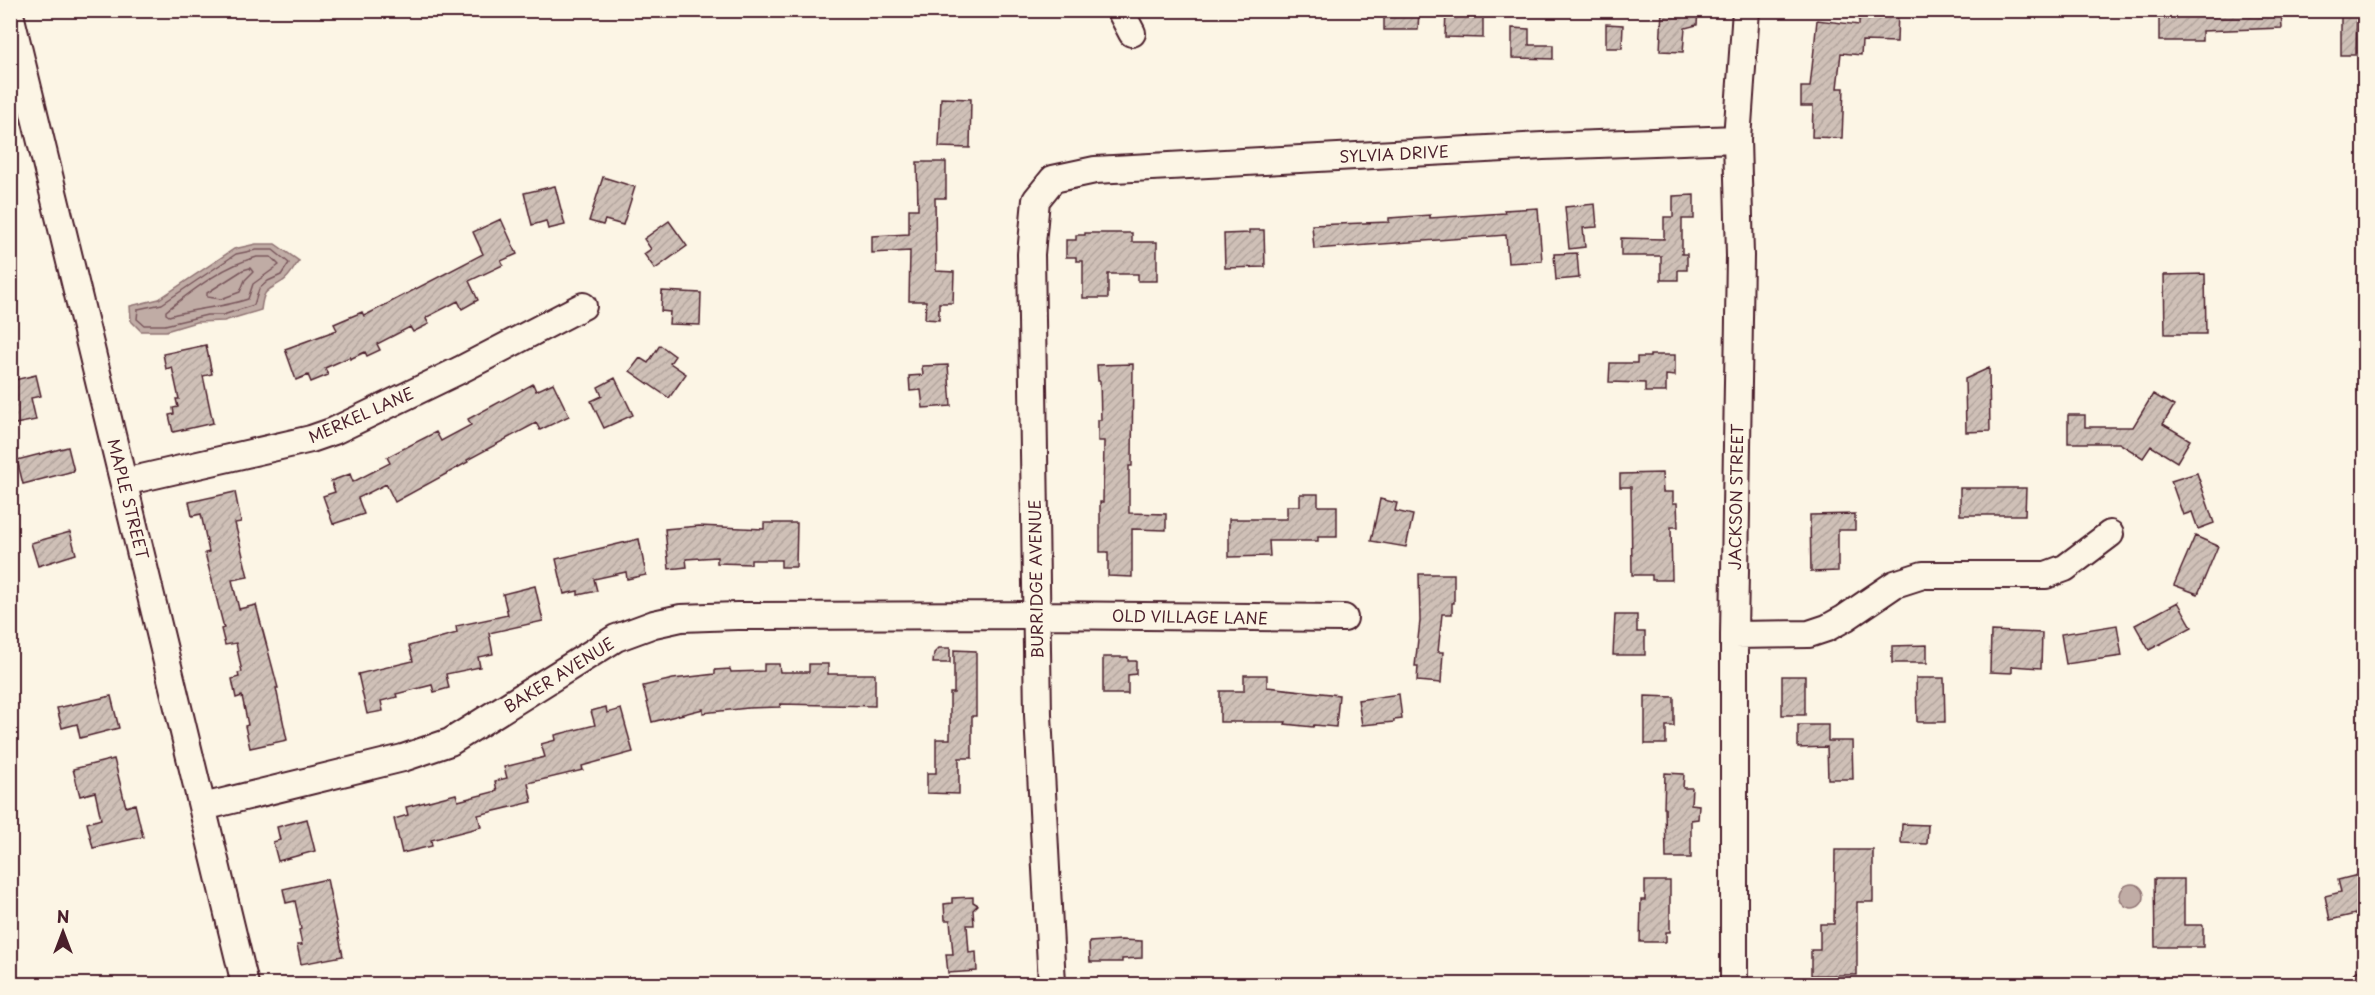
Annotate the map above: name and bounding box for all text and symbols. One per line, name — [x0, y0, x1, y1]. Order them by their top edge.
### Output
street label: SYLVIA DRIVE — [1339, 138, 1449, 168]
street label: MERKEL LANE — [304, 380, 417, 448]
street label: JACKSON STREET — [1722, 423, 1748, 570]
street label: MAPLE STREET — [102, 436, 156, 562]
street label: BURRIDGE AVENUE — [1022, 499, 1048, 659]
street label: OLD VILLAGE LANE — [1112, 603, 1268, 629]
street label: BAKER AVENUE — [499, 631, 618, 718]
north arrow — [33, 902, 93, 962]
text: N — [57, 904, 69, 928]

